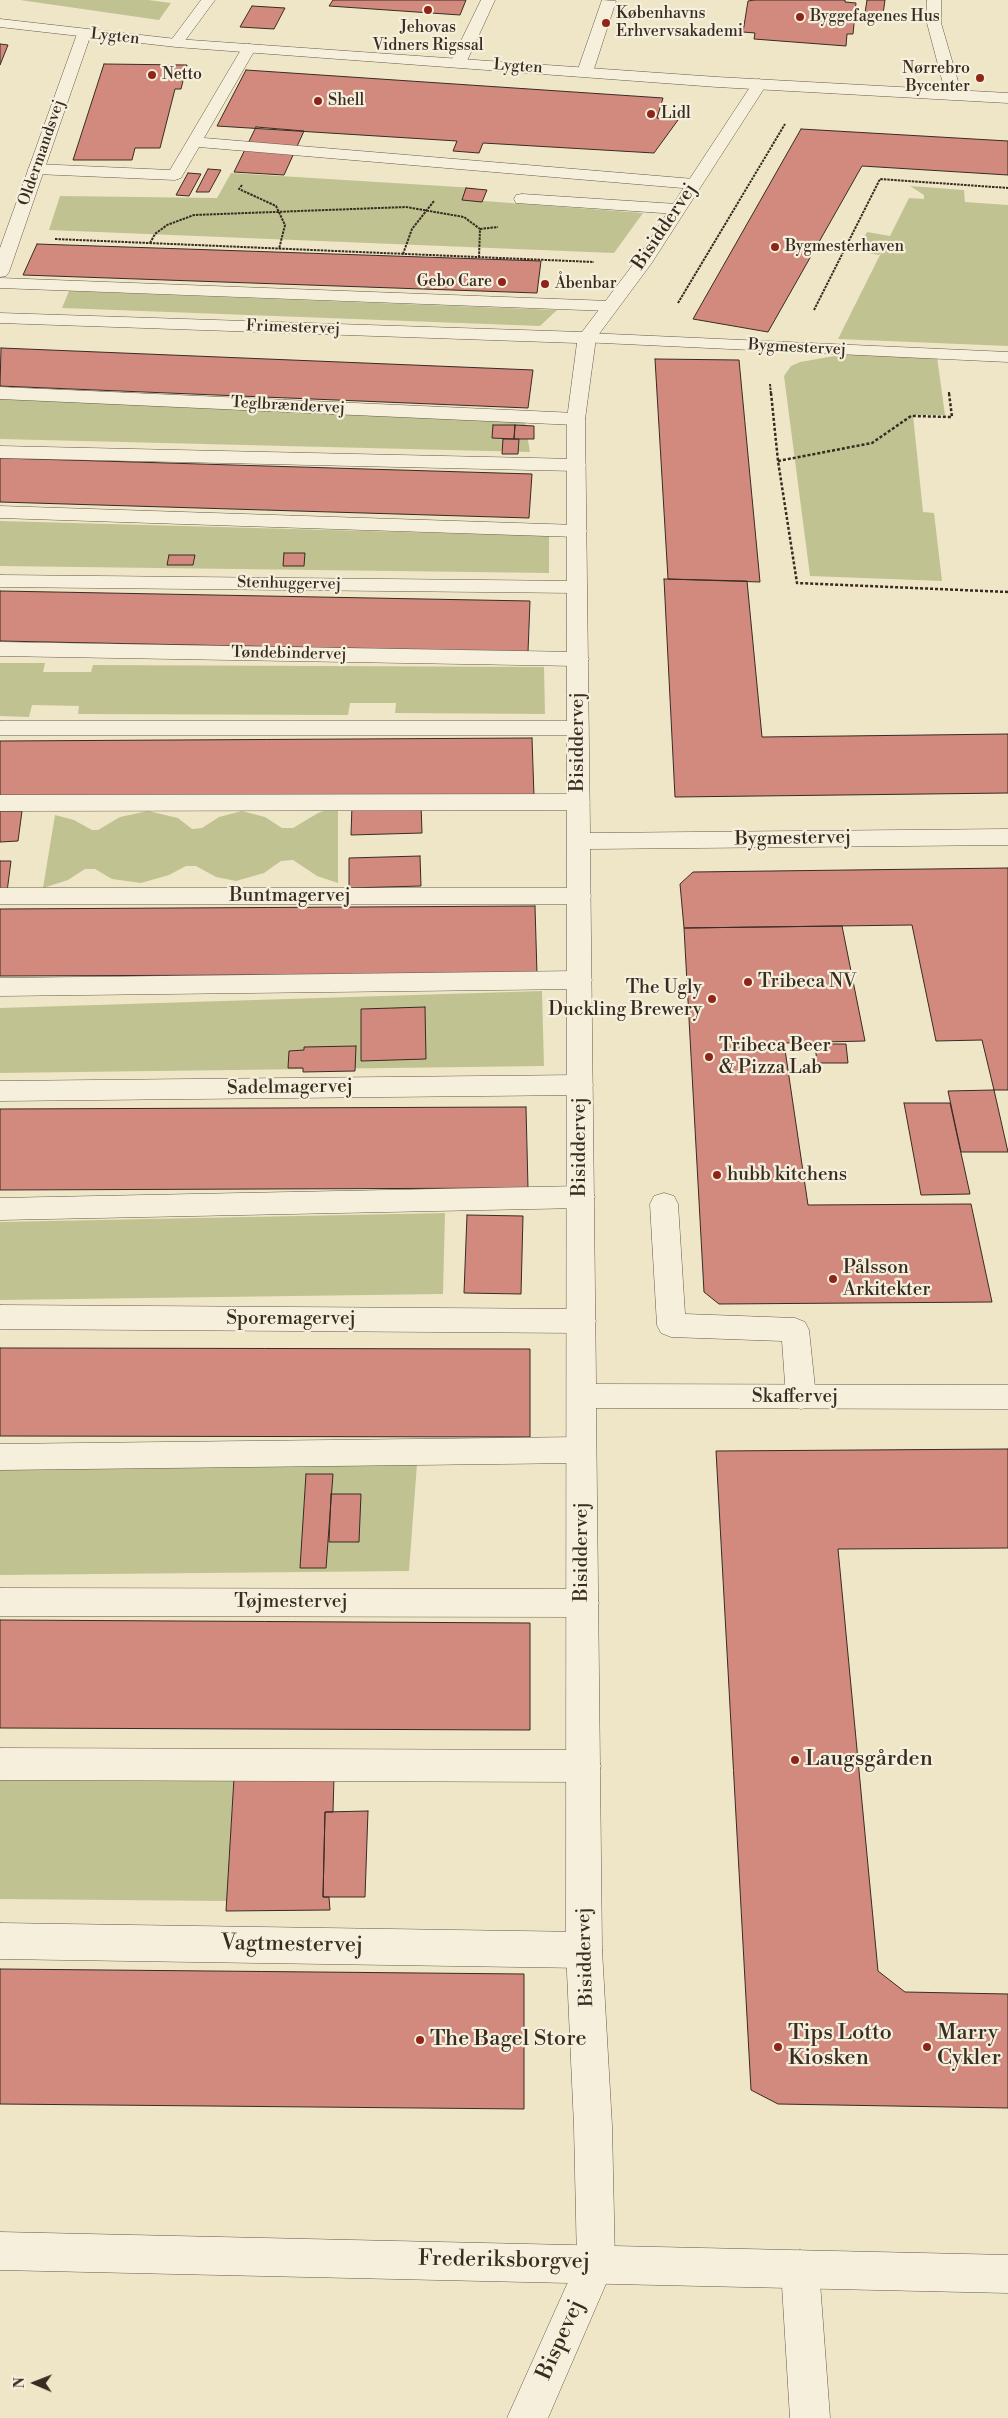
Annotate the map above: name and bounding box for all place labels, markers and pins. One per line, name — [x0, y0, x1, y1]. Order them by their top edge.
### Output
marker: Jehovas Vidners Rigssal — [422, 4, 434, 16]
place label: Københavns Erhvervsakademi — [616, 4, 743, 42]
place label: Byggefagenes Hus — [810, 7, 940, 27]
marker: Byggefagenes Hus — [794, 11, 806, 23]
marker: Københavns Erhvervsakademi — [600, 17, 612, 29]
place label: Jehovas Vidners Rigssal — [372, 18, 484, 56]
place label: Nørrebro Bycenter — [902, 59, 970, 97]
place label: Netto — [162, 65, 202, 85]
marker: Netto — [146, 69, 158, 81]
marker: Nørrebro Bycenter — [974, 72, 986, 84]
place label: Shell — [328, 91, 364, 111]
marker: Shell — [312, 95, 324, 107]
place label: Lidl — [661, 104, 691, 124]
marker: Lidl — [645, 108, 657, 120]
place label: Bygmesterhaven — [785, 237, 904, 257]
marker: Bygmesterhaven — [769, 241, 781, 253]
place label: Gebo Care — [417, 272, 492, 292]
place label: Åbenbar — [555, 274, 617, 294]
marker: Gebo Care — [496, 276, 508, 288]
marker: Åbenbar — [539, 278, 551, 290]
place label: Tribeca NV — [758, 971, 857, 993]
marker: Tribeca NV — [742, 976, 754, 988]
place label: The Ugly Duckling Brewery — [548, 977, 702, 1021]
marker: The Ugly Duckling Brewery — [706, 993, 718, 1005]
place label: Tribeca Beer & Pizza Lab — [719, 1035, 831, 1079]
marker: Tribeca Beer & Pizza Lab — [703, 1051, 715, 1063]
place label: hubb kitchens — [727, 1164, 847, 1186]
marker: hubb kitchens — [711, 1169, 723, 1181]
place label: Pålsson Arkitekter — [843, 1257, 930, 1301]
marker: Pålsson Arkitekter — [827, 1273, 839, 1285]
place label: Laugsgården — [805, 1747, 933, 1773]
marker: Laugsgården — [789, 1754, 801, 1766]
place label: Tips Lotto Kiosken — [788, 2021, 892, 2072]
place label: Marry Cykler — [937, 2021, 1001, 2072]
place label: The Bagel Store — [430, 2027, 587, 2053]
marker: The Bagel Store — [414, 2034, 426, 2046]
marker: Tips Lotto Kiosken — [772, 2041, 784, 2053]
marker: Marry Cykler — [921, 2041, 933, 2053]

